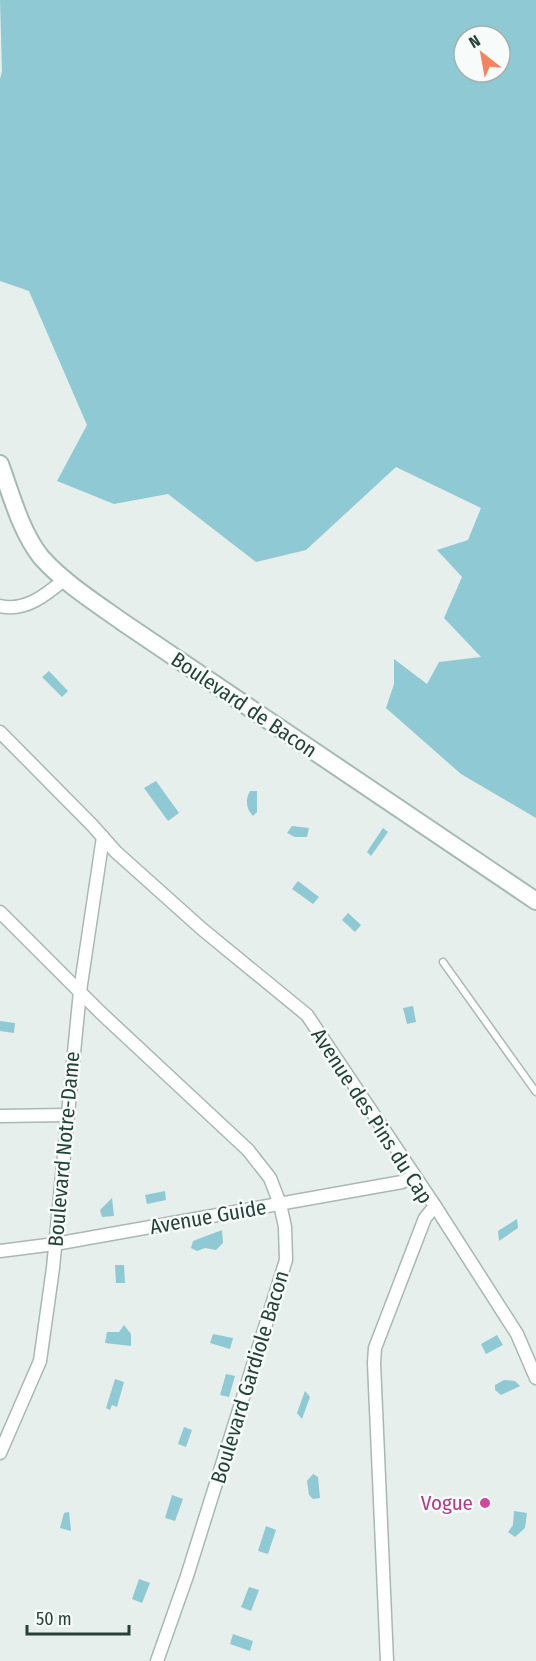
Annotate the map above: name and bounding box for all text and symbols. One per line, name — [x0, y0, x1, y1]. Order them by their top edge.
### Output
north arrow — [452, 24, 512, 84]
text: N — [466, 31, 484, 52]
street label: Boulevard de Bacon — [166, 647, 322, 763]
street label: Avenue des Pins du Cap — [306, 1023, 438, 1209]
street label: Boulevard Notre-Dame — [43, 1050, 85, 1248]
street label: Avenue Guide — [148, 1194, 268, 1240]
street label: Boulevard Gardiole Bacon — [205, 1267, 295, 1487]
place label: Vogue — [421, 1490, 473, 1516]
marker: Vogue — [478, 1496, 492, 1510]
scale bar — [27, 1598, 129, 1636]
text: 50 m — [36, 1608, 72, 1630]

